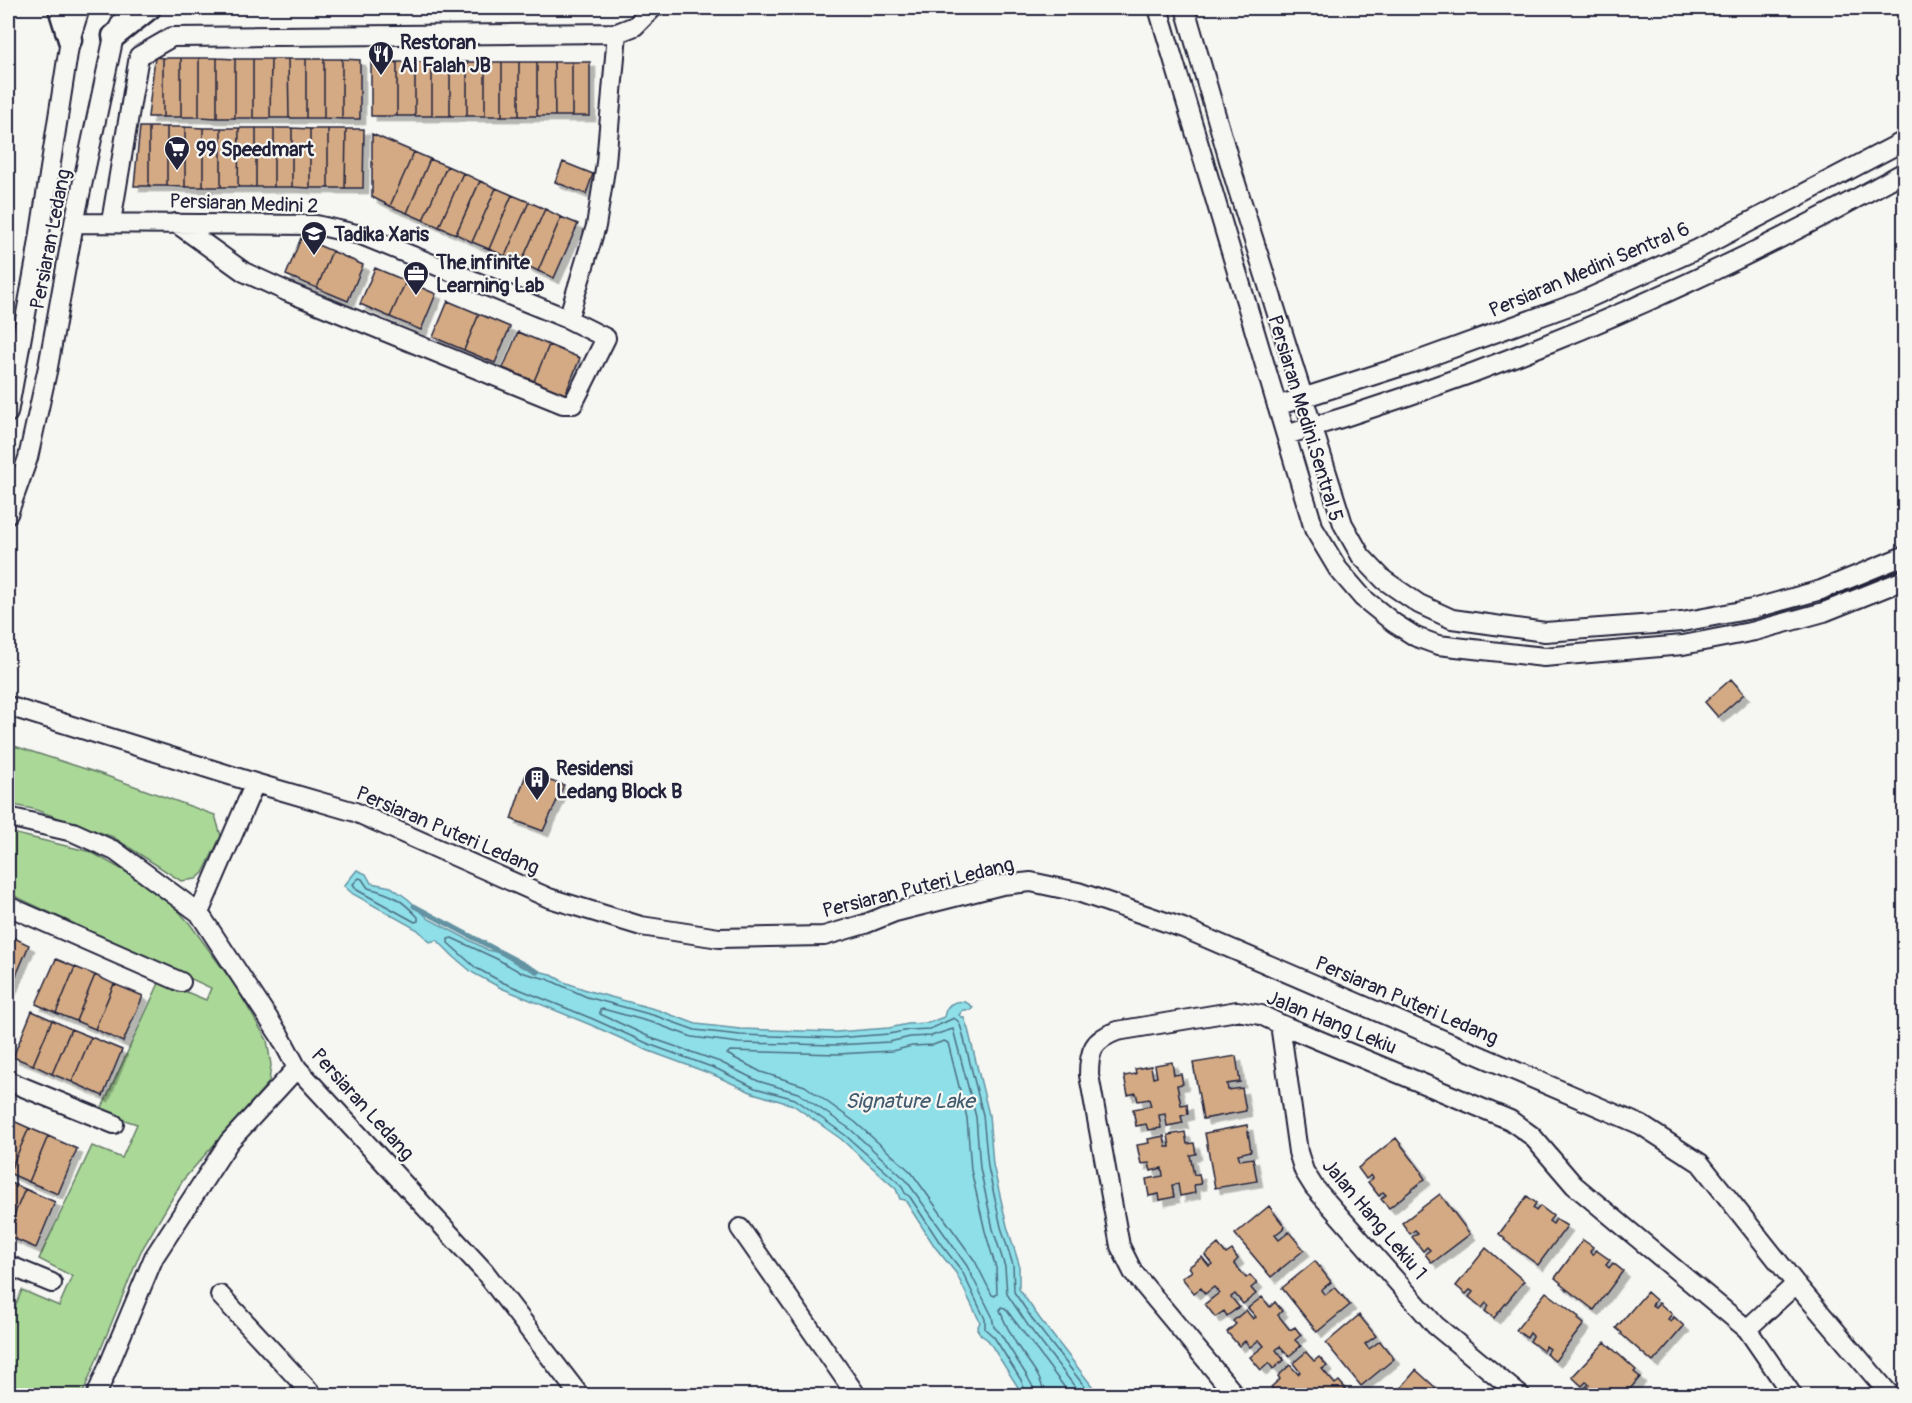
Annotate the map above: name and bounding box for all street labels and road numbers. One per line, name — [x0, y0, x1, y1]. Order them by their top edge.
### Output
street label: Persiaran Ledang — [25, 167, 76, 311]
street label: Persiaran Medini 2 — [169, 188, 319, 219]
street label: Persiaran Medini Sentral 6 — [1485, 216, 1693, 323]
street label: Persiaran Medini Sentral 5 — [1262, 312, 1349, 524]
street label: Persiaran Puteri Ledang — [353, 781, 543, 880]
street label: Persiaran Puteri Ledang — [820, 852, 1016, 923]
street label: Persiaran Puteri Ledang — [1312, 951, 1502, 1050]
street label: Jalan Hang Lekiu — [1263, 985, 1401, 1060]
street label: Persiaran Ledang — [306, 1043, 420, 1166]
street label: Jalan Hang Lekiu 1 — [1317, 1154, 1433, 1285]

